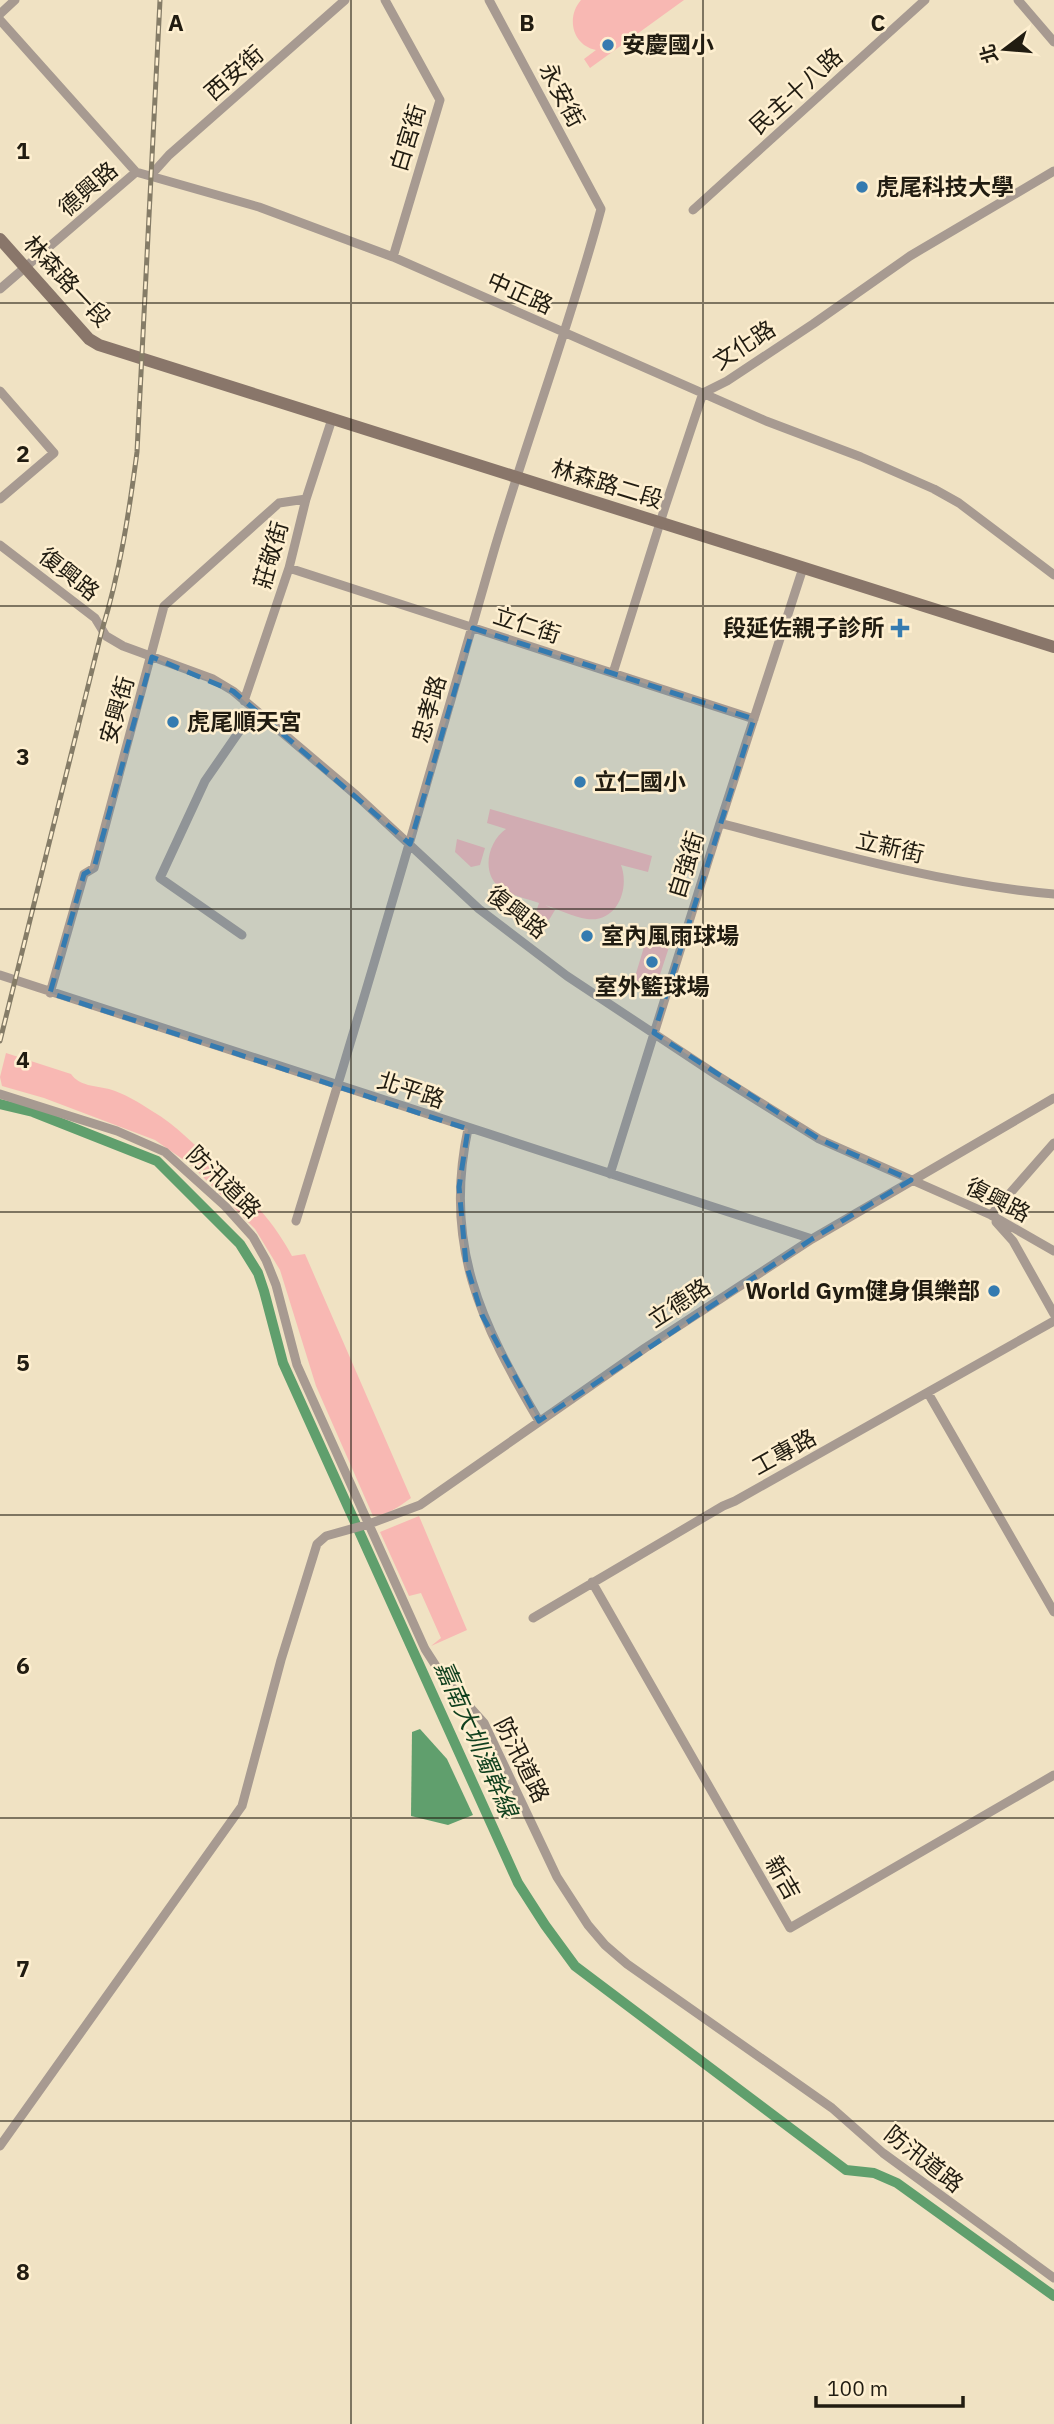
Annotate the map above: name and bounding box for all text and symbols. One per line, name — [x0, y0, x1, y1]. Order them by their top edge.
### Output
text: A — [168, 7, 184, 37]
text: B — [519, 7, 535, 37]
text: C — [871, 7, 886, 37]
north arrow — [970, 14, 1040, 84]
place label: 安慶國小 — [622, 29, 714, 59]
marker: 安慶國小 — [600, 37, 616, 53]
street label: 西安街 — [197, 38, 269, 106]
street label: 民主十八路 — [743, 41, 848, 140]
text: 北 — [975, 41, 1003, 66]
street label: 永安街 — [533, 57, 592, 132]
street label: 白宮街 — [383, 100, 431, 175]
text: 1 — [16, 135, 30, 165]
street label: 德興路 — [51, 154, 123, 222]
place label: 虎尾科技大學 — [876, 171, 1014, 201]
marker: 虎尾科技大學 — [854, 179, 870, 195]
street label: 林森路一段 — [18, 228, 118, 333]
street label: 中正路 — [483, 264, 558, 320]
street label: 文化路 — [706, 313, 781, 376]
text: 2 — [16, 438, 30, 468]
street label: 林森路二段 — [548, 452, 667, 514]
street label: 莊敬街 — [246, 517, 294, 592]
street label: 復興路 — [33, 540, 106, 606]
street label: 立仁街 — [490, 599, 565, 649]
place label: 段延佐親子診所 — [723, 612, 884, 642]
marker: 段延佐親子診所 — [890, 618, 910, 638]
street label: 忠孝路 — [404, 671, 452, 746]
street label: 安興街 — [92, 672, 140, 747]
place label: 虎尾順天宮 — [187, 706, 302, 736]
marker: 虎尾順天宮 — [165, 714, 181, 730]
text: 3 — [16, 741, 30, 771]
place label: 立仁國小 — [594, 766, 686, 796]
marker: 立仁國小 — [572, 774, 588, 790]
street label: 立新街 — [853, 824, 927, 868]
street label: 自強街 — [661, 827, 709, 902]
street label: 復興路 — [481, 878, 554, 944]
place label: 室內風雨球場 — [601, 920, 739, 950]
marker: 室內風雨球場 — [579, 928, 595, 944]
marker: 室外籃球場 — [644, 954, 660, 970]
place label: 室外籃球場 — [595, 971, 710, 1001]
text: 4 — [16, 1044, 30, 1074]
street label: 北平路 — [374, 1064, 449, 1114]
street label: 防汛道路 — [181, 1139, 268, 1224]
street label: 復興路 — [961, 1170, 1036, 1228]
street label: 立德路 — [641, 1271, 716, 1334]
place label: World Gym健身俱樂部 — [745, 1275, 980, 1305]
marker: World Gym健身俱樂部 — [986, 1283, 1002, 1299]
text: 5 — [16, 1347, 30, 1377]
street label: 工專路 — [746, 1421, 821, 1481]
text: 6 — [16, 1650, 30, 1680]
water label: 嘉南大圳濁幹線 — [428, 1655, 527, 1825]
street label: 防汛道路 — [489, 1712, 557, 1807]
street label: 新吉 — [759, 1850, 808, 1905]
text: 7 — [16, 1953, 30, 1983]
street label: 防汛道路 — [879, 2118, 970, 2198]
text: 8 — [16, 2256, 30, 2286]
scale bar — [816, 2364, 963, 2408]
text: 100 m — [827, 2374, 888, 2402]

